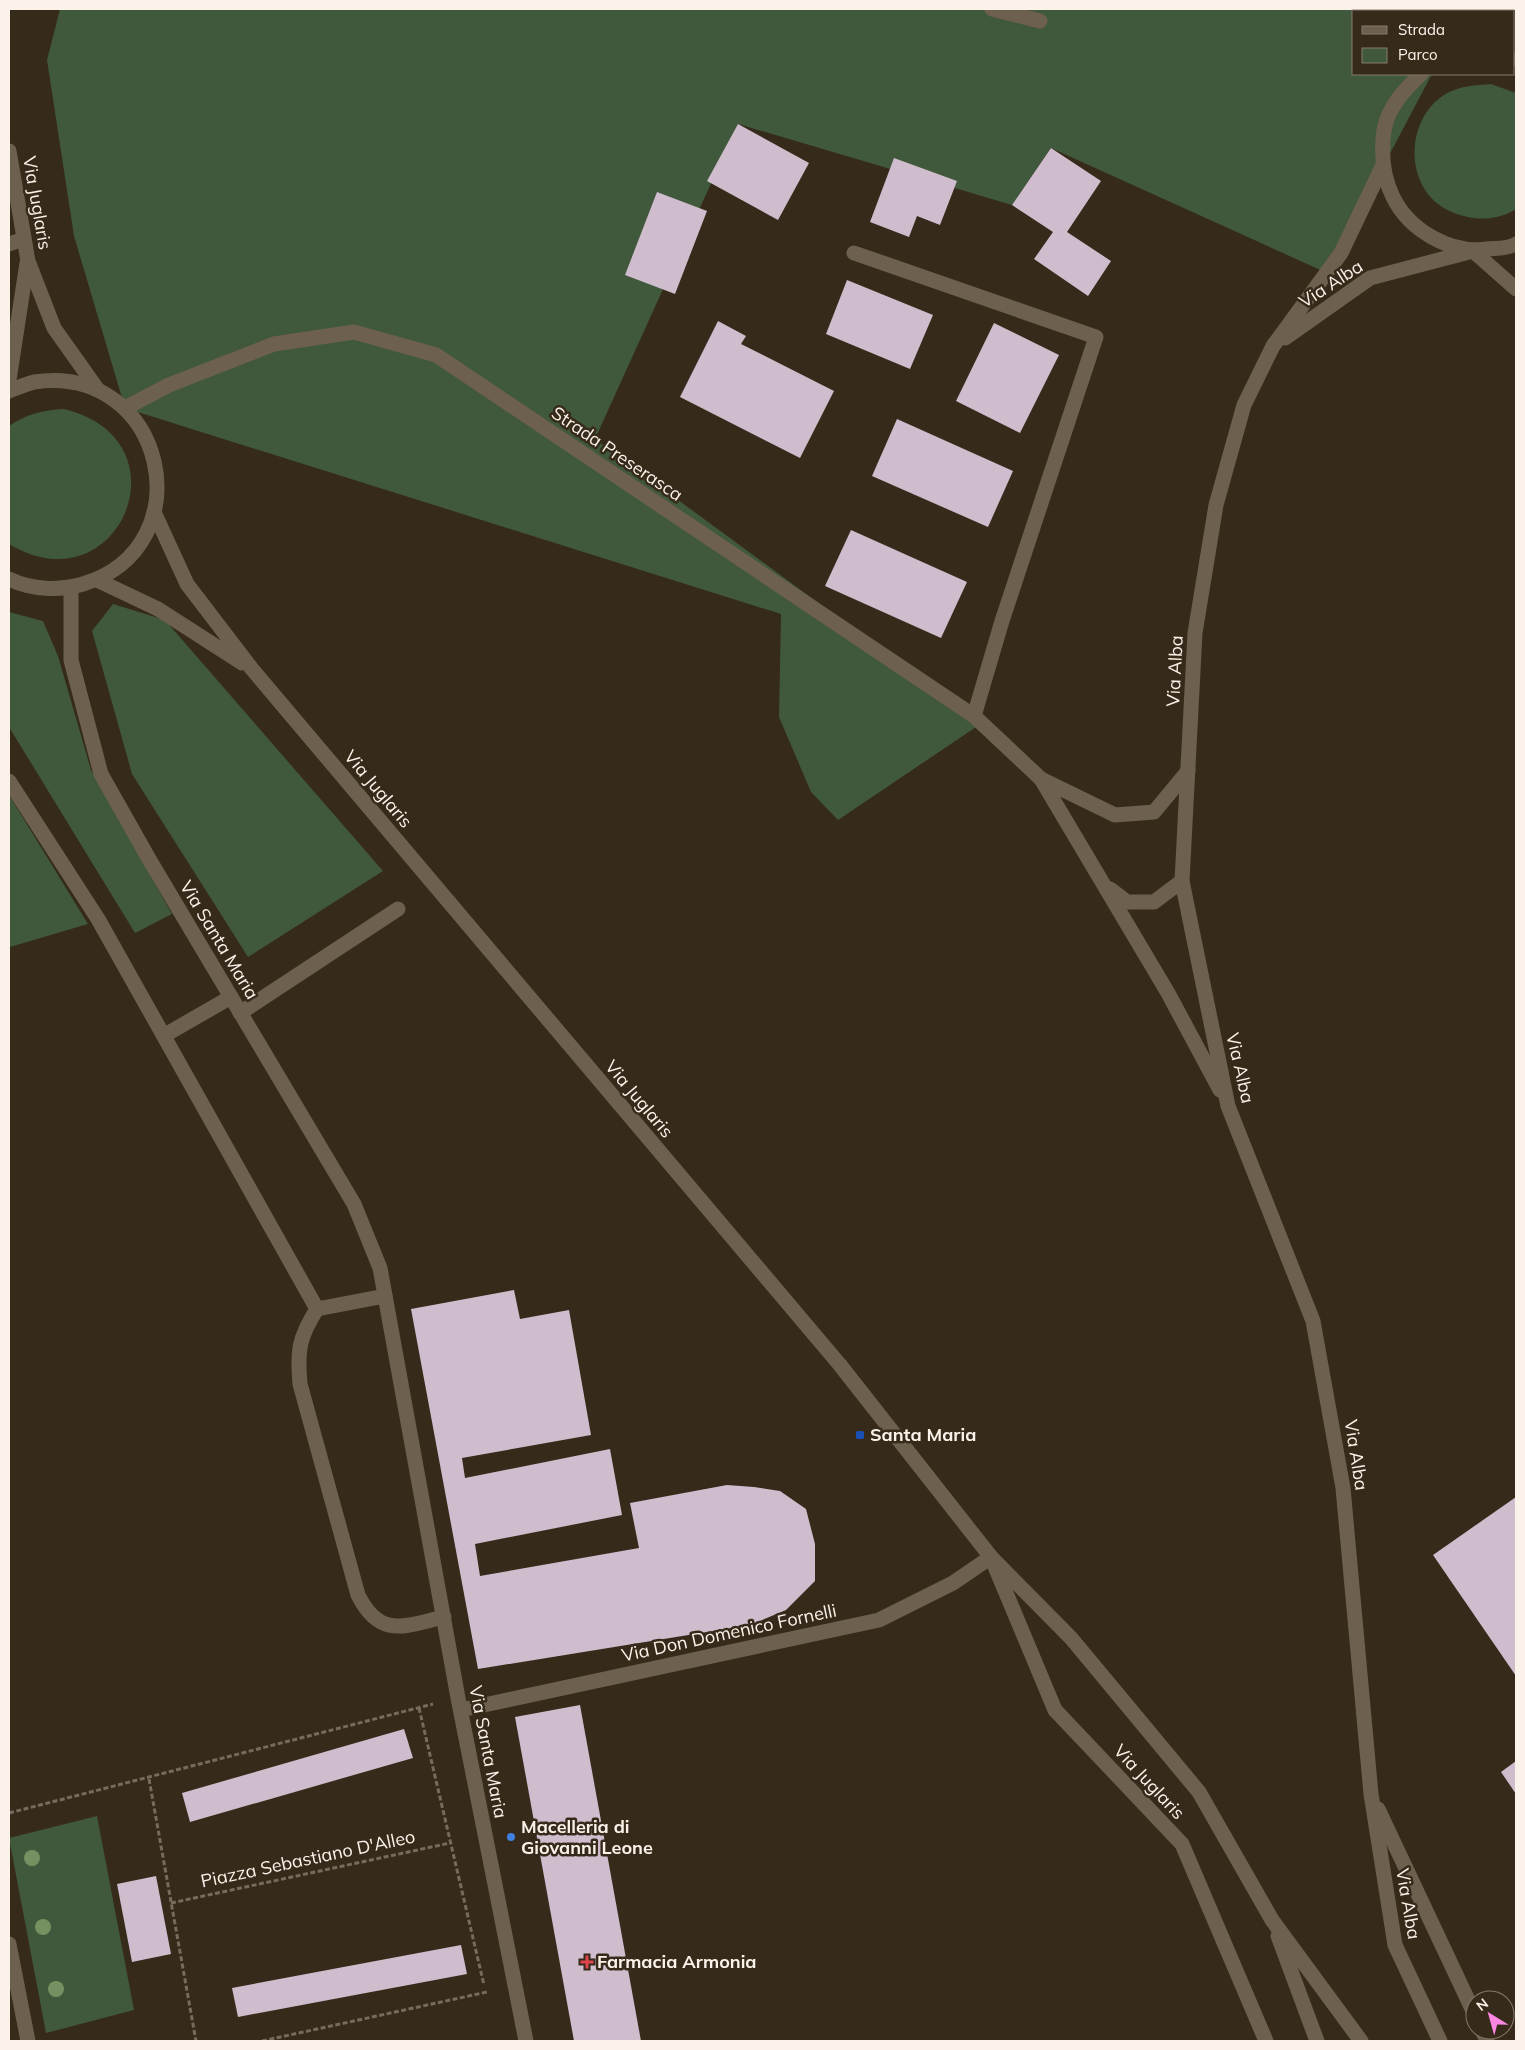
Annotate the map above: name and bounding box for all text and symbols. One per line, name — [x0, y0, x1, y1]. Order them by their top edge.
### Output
legend — [1352, 10, 1515, 75]
text: Strada — [1398, 20, 1445, 39]
text: Parco — [1398, 45, 1438, 64]
street label: Via Juglaris — [18, 154, 57, 251]
street label: Via Alba — [1294, 254, 1367, 313]
street label: Strada Preserasca — [547, 401, 687, 506]
street label: Via Alba — [1161, 635, 1188, 707]
street label: Via Juglaris — [339, 745, 418, 832]
street label: Via Santa Maria — [175, 876, 264, 1003]
street label: Via Alba — [1221, 1030, 1260, 1105]
street label: Via Juglaris — [600, 1055, 679, 1142]
street label: Via Alba — [1340, 1418, 1373, 1492]
place label: Santa Maria — [870, 1423, 976, 1446]
marker: Santa Maria — [854, 1429, 866, 1441]
street label: Via Don Domenico Fornelli — [619, 1599, 838, 1667]
street label: Via Santa Maria — [464, 1684, 513, 1820]
street label: Via Juglaris — [1109, 1739, 1190, 1824]
place label: Macelleria di Giovanni Leone — [521, 1815, 653, 1859]
street label: Piazza Sebastiano D'Alleo — [199, 1825, 417, 1892]
marker: Macelleria di Giovanni Leone — [505, 1831, 517, 1843]
street label: Via Alba — [1391, 1867, 1426, 1941]
place label: Farmacia Armonia — [597, 1950, 757, 1973]
marker: Farmacia Armonia — [581, 1956, 593, 1968]
north arrow — [1465, 1990, 1515, 2040]
text: N — [1473, 1994, 1492, 2015]

